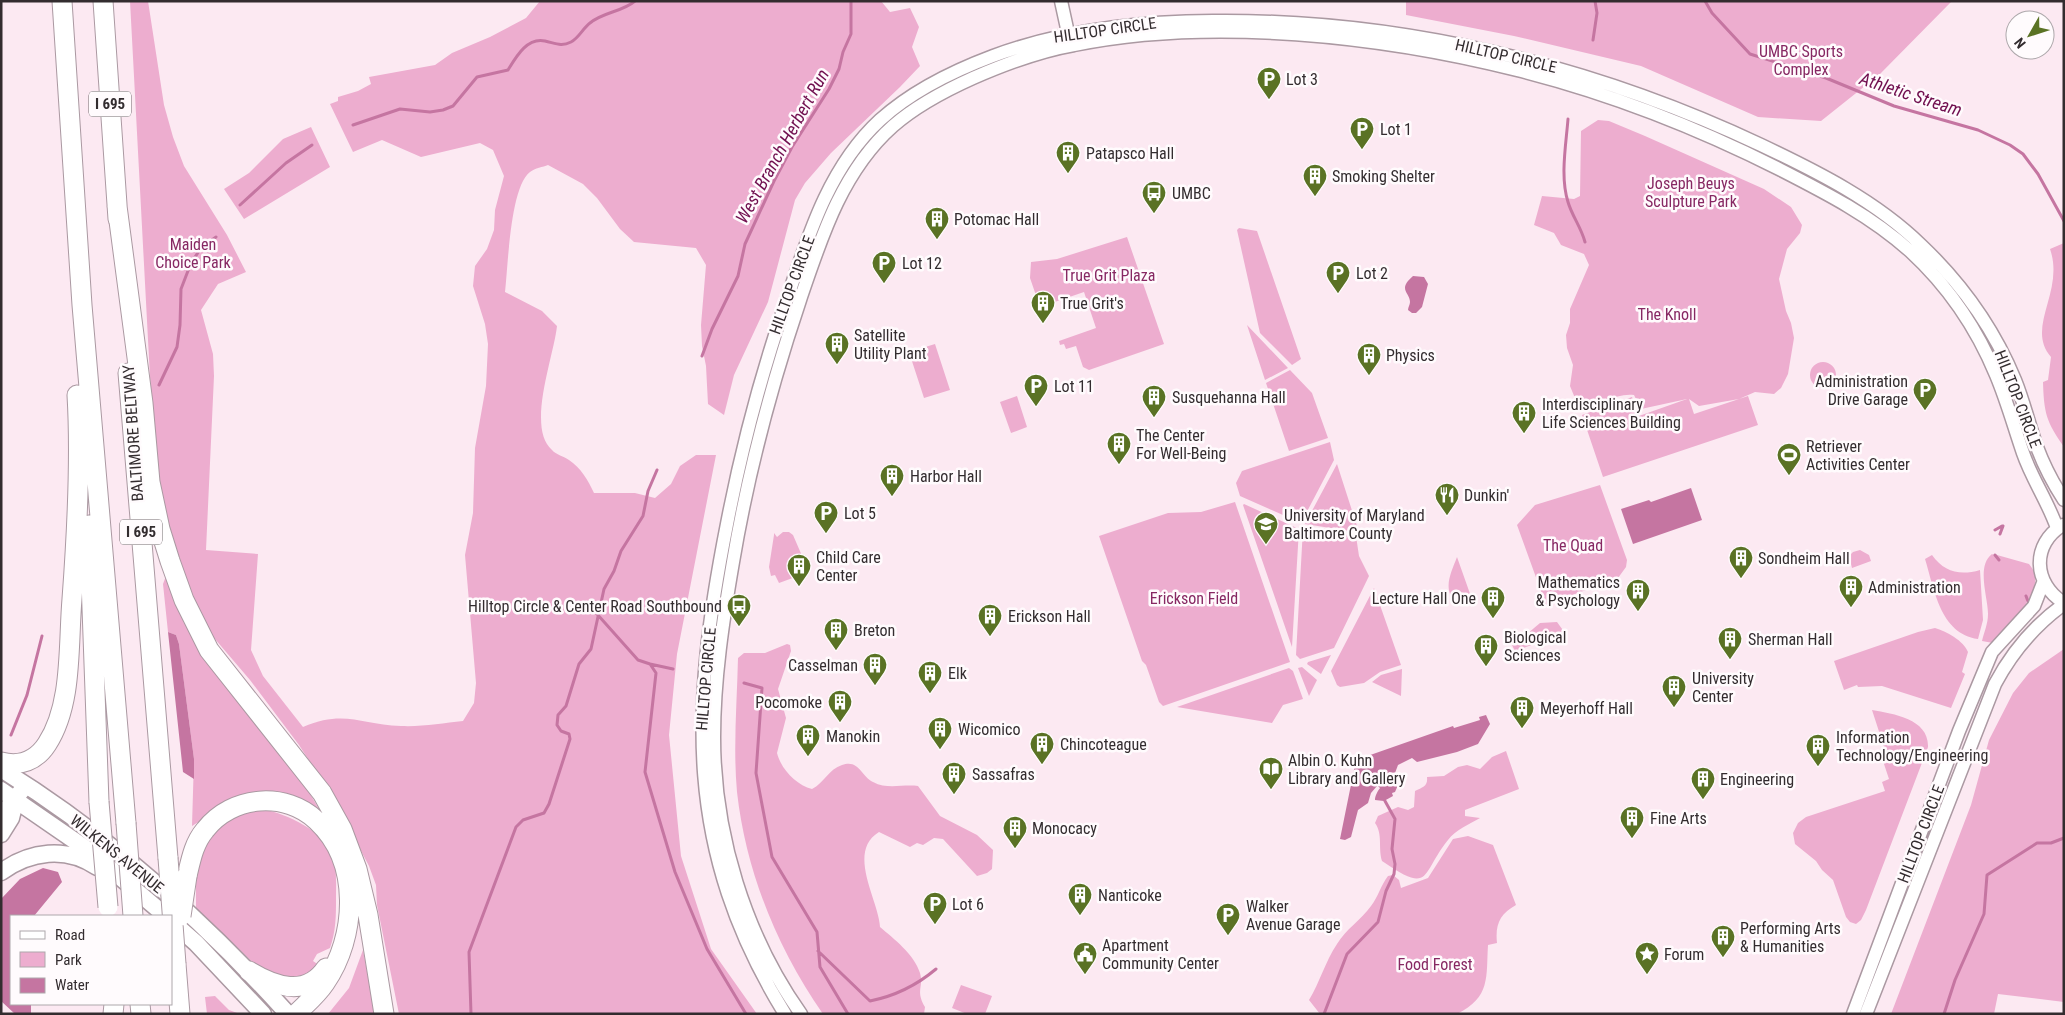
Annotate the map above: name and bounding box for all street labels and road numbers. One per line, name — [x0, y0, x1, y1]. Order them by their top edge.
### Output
street label: HILLTOP CIRCLE — [1052, 13, 1158, 47]
street label: HILLTOP CIRCLE — [1453, 35, 1559, 77]
road number: I 695 — [89, 92, 131, 116]
street label: HILLTOP CIRCLE — [765, 233, 819, 337]
street label: HILLTOP CIRCLE — [1991, 347, 2045, 451]
street label: BALTIMORE BELTWAY — [119, 363, 147, 502]
road number: I 695 — [120, 520, 162, 544]
street label: HILLTOP CIRCLE — [692, 627, 720, 731]
street label: HILLTOP CIRCLE — [1894, 782, 1948, 886]
street label: WILKENS AVENUE — [66, 811, 168, 897]

